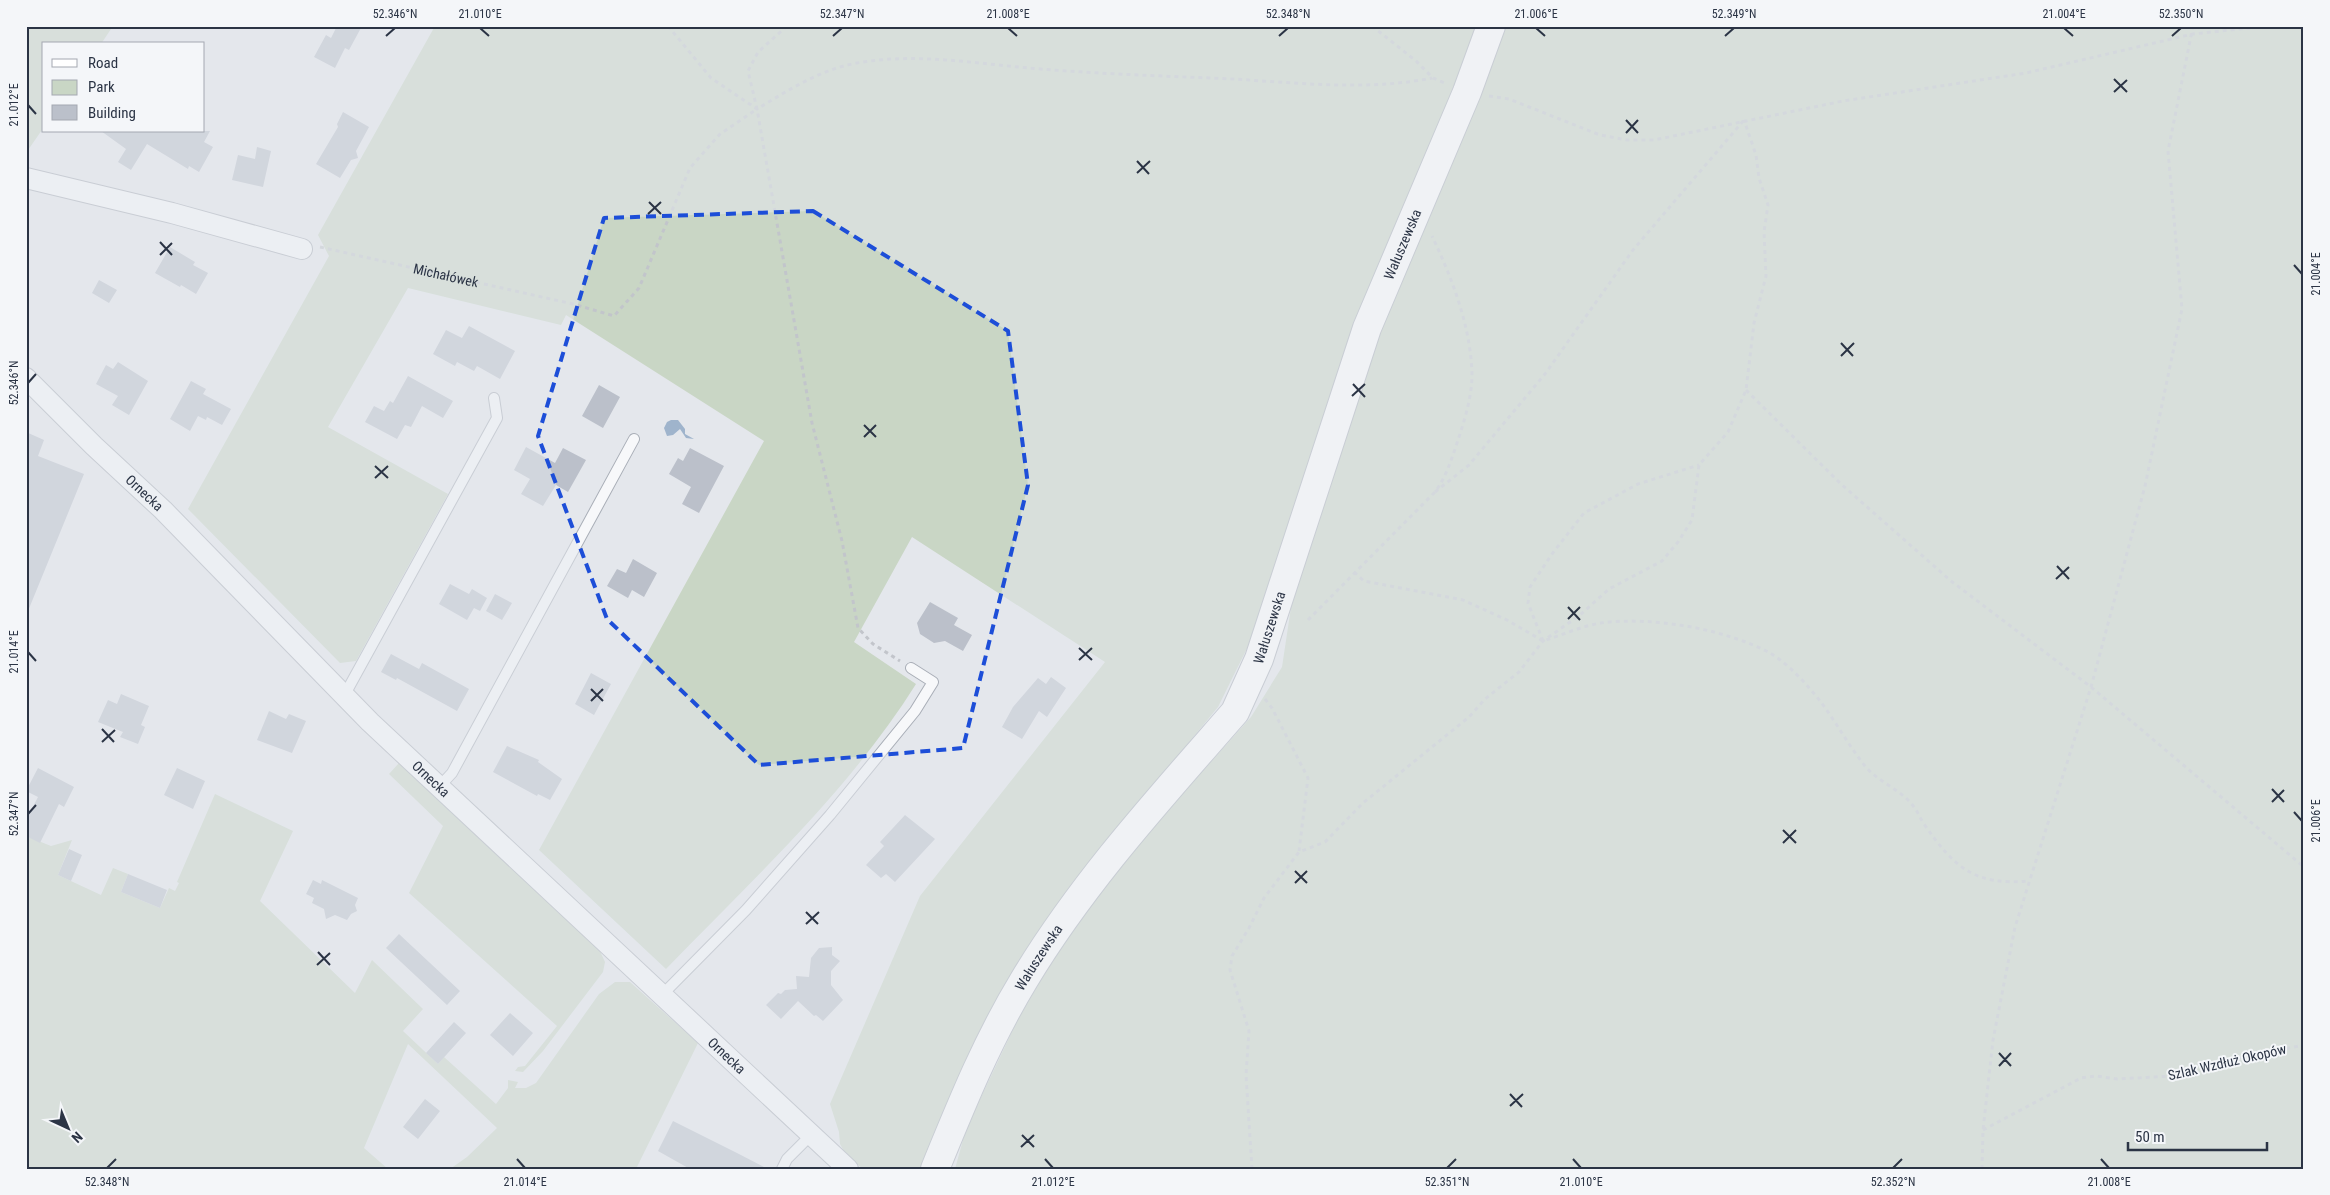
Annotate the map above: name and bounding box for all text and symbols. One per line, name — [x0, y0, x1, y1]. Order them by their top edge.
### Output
text: 52.346°N — [373, 7, 417, 21]
text: 21.010°E — [458, 7, 502, 21]
text: 52.347°N — [820, 7, 864, 21]
text: 21.008°E — [986, 7, 1030, 21]
text: 52.348°N — [1266, 7, 1310, 21]
text: 21.006°E — [1514, 7, 1558, 21]
text: 52.349°N — [1712, 7, 1756, 21]
text: 21.004°E — [2042, 7, 2086, 21]
text: 52.350°N — [2159, 7, 2203, 21]
legend — [42, 42, 205, 132]
text: Road — [88, 54, 118, 72]
text: Park — [88, 78, 115, 96]
text: 21.012°E — [7, 83, 21, 127]
text: Building — [88, 104, 136, 122]
street label: Wałuszewska — [1380, 207, 1424, 282]
text: 21.004°E — [2309, 252, 2323, 296]
street label: Michałówek — [412, 260, 481, 291]
text: 52.346°N — [7, 361, 21, 405]
street label: Ornecka — [122, 471, 167, 514]
street label: Wałuszewska — [1250, 589, 1289, 666]
text: 21.014°E — [7, 630, 21, 674]
street label: Ornecka — [409, 758, 453, 800]
text: 52.347°N — [7, 792, 21, 836]
text: 21.006°E — [2309, 799, 2323, 843]
street label: Wałuszewska — [1012, 921, 1066, 993]
street label: Ornecka — [705, 1034, 749, 1077]
street label: Szlak Wzdłuż Okopów — [2166, 1041, 2288, 1083]
north arrow — [42, 1102, 92, 1152]
scale bar — [2128, 1120, 2266, 1152]
text: 50 m — [2135, 1128, 2165, 1146]
text: N — [68, 1129, 86, 1146]
text: 52.348°N — [85, 1175, 129, 1189]
text: 21.014°E — [503, 1175, 547, 1189]
text: 21.012°E — [1031, 1175, 1075, 1189]
text: 52.351°N — [1425, 1175, 1469, 1189]
text: 21.010°E — [1559, 1175, 1603, 1189]
text: 52.352°N — [1871, 1175, 1915, 1189]
text: 21.008°E — [2087, 1175, 2131, 1189]

